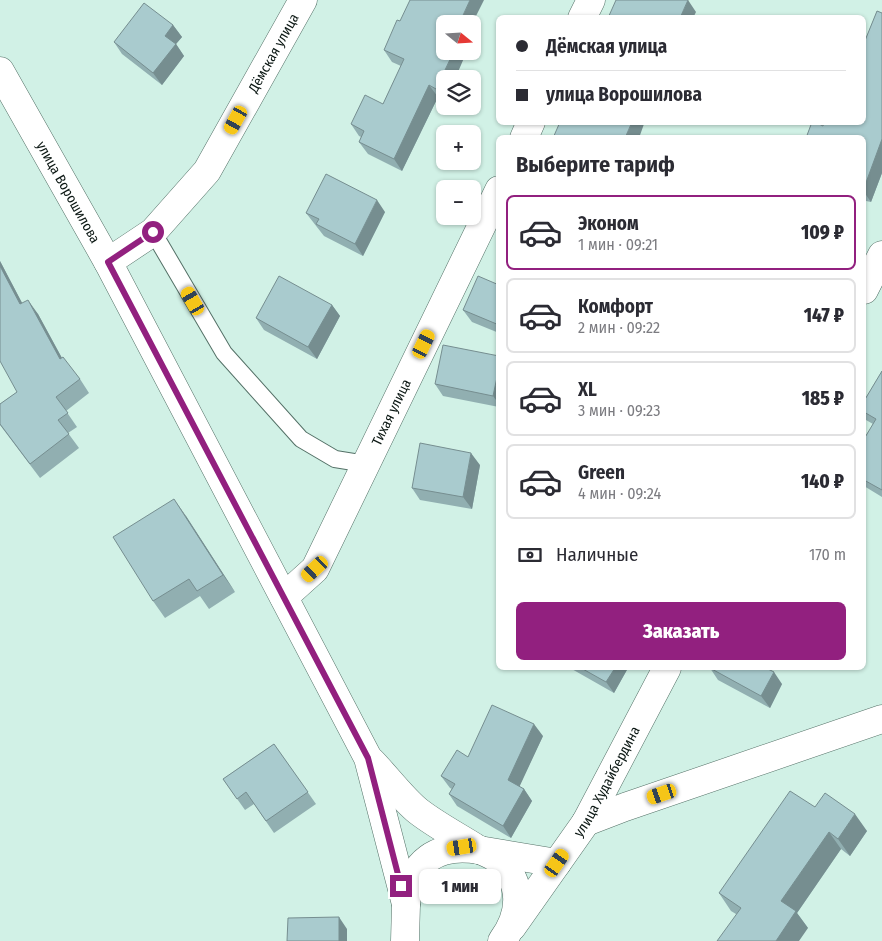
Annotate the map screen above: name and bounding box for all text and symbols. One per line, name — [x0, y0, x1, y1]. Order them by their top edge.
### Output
street label: Дёмская улица — [244, 10, 302, 96]
north arrow — [436, 15, 481, 60]
map controls — [436, 15, 481, 225]
text: Дёмская улица — [546, 35, 667, 58]
button: layers — [436, 70, 481, 115]
text: улица Ворошилова — [546, 83, 702, 106]
car — [222, 103, 249, 137]
button: + — [436, 125, 481, 170]
street label: улица Ворошилова — [33, 138, 104, 246]
text: Выберите тариф — [516, 151, 675, 178]
button: − — [436, 180, 481, 225]
icon: car — [518, 210, 563, 255]
text: Эконом — [578, 212, 639, 235]
route start — [142, 221, 164, 243]
text: 109 ₽ — [801, 221, 844, 244]
text: 1 мин · 09:21 — [578, 235, 658, 254]
car — [179, 284, 206, 318]
icon: car — [518, 293, 563, 338]
text: Комфорт — [578, 295, 653, 318]
text: 147 ₽ — [804, 304, 844, 327]
text: 2 мин · 09:22 — [578, 318, 660, 337]
car — [410, 327, 437, 361]
street label: Тихая улица — [368, 376, 414, 448]
icon: car — [518, 376, 563, 421]
text: XL — [578, 378, 597, 401]
text: 185 ₽ — [802, 387, 844, 410]
text: 3 мин · 09:23 — [578, 401, 660, 420]
icon: car — [518, 459, 563, 504]
text: Green — [578, 461, 625, 484]
text: 140 ₽ — [801, 470, 844, 493]
text: 4 мин · 09:24 — [578, 484, 661, 503]
icon: cash — [516, 541, 544, 569]
text: Наличные — [556, 543, 638, 566]
text: 170 m — [809, 545, 846, 564]
car — [298, 553, 331, 585]
button: Заказать — [516, 602, 846, 660]
street label: улица Худайбердина — [570, 723, 643, 840]
car — [645, 782, 678, 806]
car — [446, 837, 477, 857]
car — [542, 846, 571, 880]
callout: 1 мин — [418, 868, 501, 904]
route end — [390, 875, 412, 897]
text: 1 мин — [442, 877, 478, 896]

